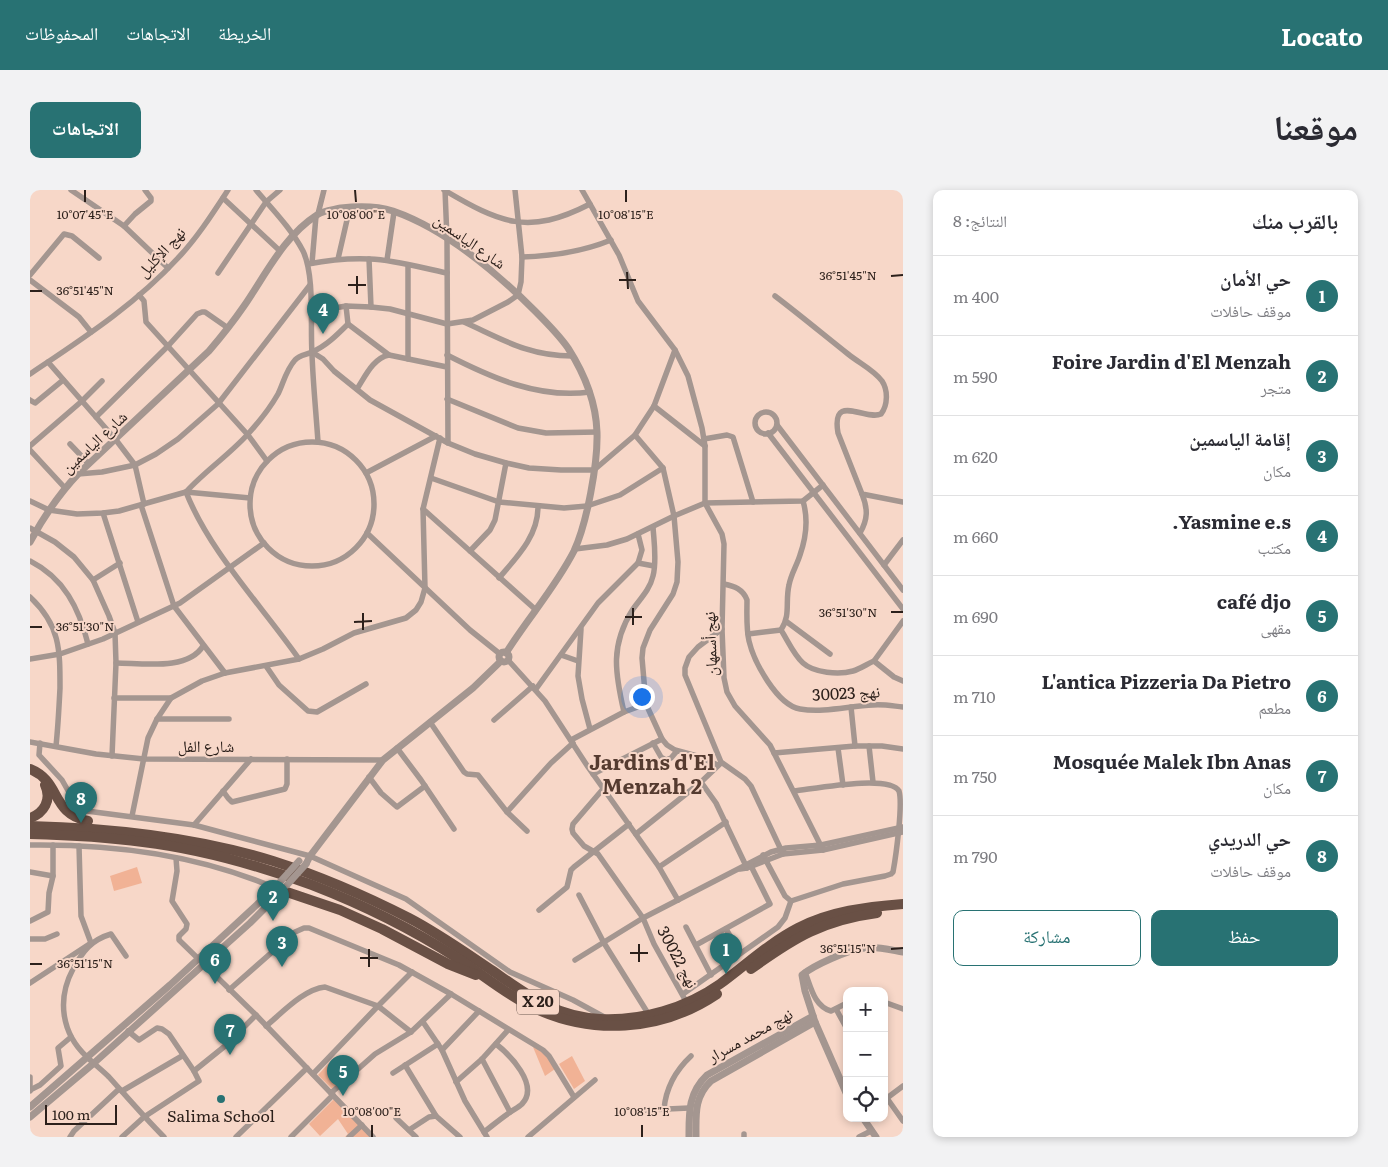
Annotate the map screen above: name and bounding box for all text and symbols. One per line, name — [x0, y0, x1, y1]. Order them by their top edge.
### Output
text: Locato — [1281, 18, 1363, 53]
text: المحفوظات — [25, 19, 98, 46]
text: الاتجاهات — [126, 19, 190, 46]
text: الخريطة — [218, 19, 271, 46]
text: موقعنا — [1273, 99, 1358, 151]
button: الاتجاهات — [30, 102, 141, 158]
text: بالقرب منك — [1252, 204, 1338, 235]
text: 10°07'45"E — [57, 205, 114, 223]
text: 10°08'00"E — [327, 205, 385, 223]
text: 10°08'15"E — [598, 205, 654, 223]
street label: شارع الياسمين — [430, 207, 511, 274]
text: النتائج: 8 — [953, 208, 1007, 232]
street label: نهج الإكليل — [130, 220, 190, 282]
text: حي الأمان — [1220, 264, 1291, 292]
text: 36°51'45"N — [819, 266, 877, 284]
text: 36°51'45"N — [56, 281, 114, 299]
text: 400 m — [953, 284, 999, 308]
text: 1 — [1319, 284, 1325, 308]
pin: 4 — [307, 293, 339, 334]
text: موقف حافلات — [1210, 298, 1291, 322]
text: Foire Jardin d'El Menzah — [1052, 347, 1291, 375]
text: 590 m — [953, 364, 997, 388]
text: 2 — [1318, 364, 1326, 388]
text: متجر — [1261, 375, 1291, 399]
street label: شارع الياسمين — [55, 404, 132, 478]
text: إقامة الياسمين — [1189, 424, 1291, 452]
text: 620 m — [953, 444, 998, 468]
text: 3 — [1318, 444, 1326, 468]
text: مكان — [1263, 458, 1291, 482]
text: Yasmine e.s. — [1172, 507, 1291, 535]
text: 660 m — [953, 524, 998, 548]
text: 4 — [1317, 524, 1327, 548]
text: مكتب — [1258, 535, 1291, 559]
text: café djo — [1217, 587, 1291, 615]
text: 36°51'30"N — [819, 603, 877, 621]
text: 690 m — [953, 604, 998, 628]
text: 5 — [1318, 604, 1326, 628]
street label: نهج أسمهان — [696, 611, 722, 677]
text: مقهى — [1260, 615, 1291, 639]
text: 36°51'30"N — [56, 617, 114, 635]
text: L'antica Pizzeria Da Pietro — [1042, 667, 1291, 695]
street label: نهج 30023 — [811, 678, 881, 706]
your location — [629, 684, 655, 710]
text: 710 m — [953, 684, 996, 708]
text: 6 — [1317, 684, 1327, 708]
text: مطعم — [1259, 695, 1291, 719]
street label: شارع الفل — [178, 733, 234, 757]
district label: Jardins d'El Menzah 2 — [589, 745, 715, 800]
text: Mosquée Malek Ibn Anas — [1053, 747, 1291, 775]
text: 750 m — [953, 764, 997, 788]
text: 7 — [1318, 764, 1326, 788]
text: مكان — [1263, 775, 1291, 799]
pin: 8 — [65, 782, 97, 823]
text: حي الدريدي — [1208, 824, 1291, 852]
text: 790 m — [953, 844, 997, 868]
text: 8 — [1317, 844, 1327, 868]
text: موقف حافلات — [1210, 858, 1291, 882]
pin: 2 — [257, 880, 289, 921]
button: مشاركة — [953, 910, 1141, 966]
button: حفظ — [1151, 910, 1338, 966]
street label: نهج 30022 — [652, 921, 705, 992]
pin: 3 — [266, 926, 298, 967]
pin: 1 — [710, 933, 742, 974]
text: 36°51'15"N — [820, 939, 876, 957]
pin: 6 — [199, 943, 231, 984]
text: 36°51'15"N — [57, 954, 113, 972]
map controls — [843, 987, 888, 1122]
button: + — [843, 987, 888, 1032]
road number: X 20 — [517, 990, 559, 1014]
street label: نهج محمد مسرار — [702, 1001, 796, 1068]
pin: 7 — [214, 1014, 246, 1055]
button: − — [843, 1032, 888, 1077]
pin: 5 — [327, 1055, 359, 1096]
button: locate — [843, 1077, 888, 1122]
marker: Salima School — [215, 1093, 227, 1105]
scale bar — [45, 1102, 118, 1125]
text: 10°08'00"E — [343, 1102, 401, 1120]
text: 10°08'15"E — [614, 1102, 670, 1120]
place label: Salima School — [167, 1103, 275, 1127]
text: 100 m — [52, 1104, 90, 1124]

